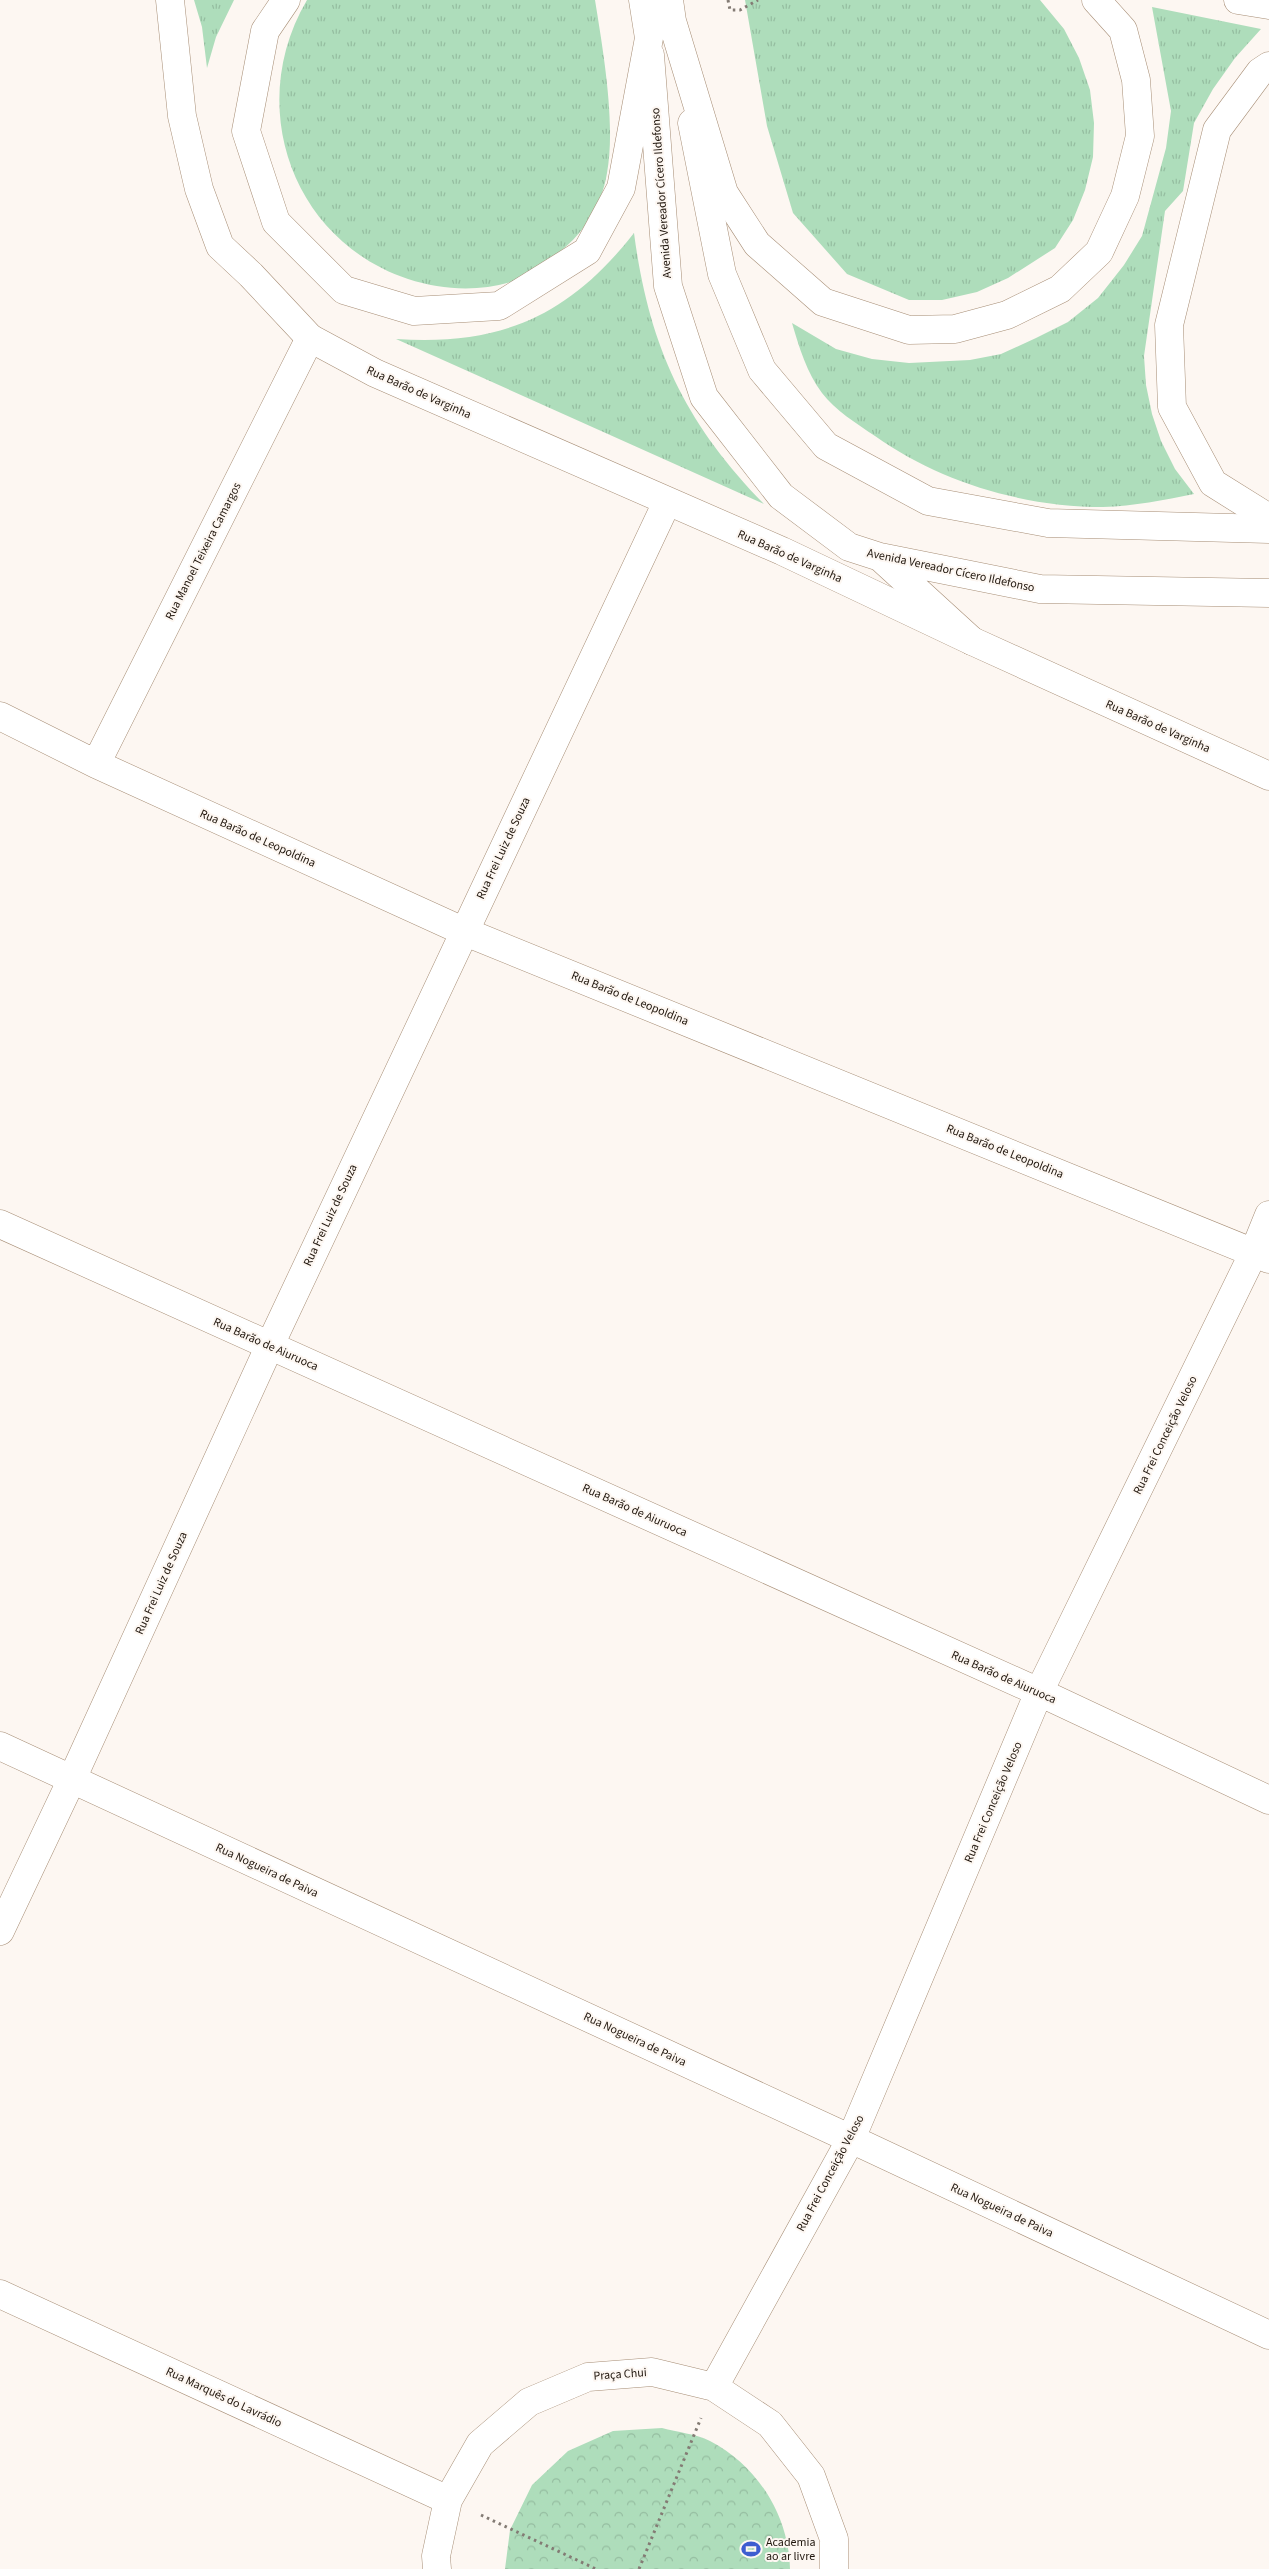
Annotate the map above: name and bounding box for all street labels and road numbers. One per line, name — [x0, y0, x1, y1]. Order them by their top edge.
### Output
street label: Avenida Vereador Cícero Ildefonso — [647, 107, 676, 279]
street label: Rua Barão de Varginha — [364, 362, 474, 423]
street label: Rua Manoel Teixeira Camargos — [161, 480, 246, 623]
street label: Rua Barão de Varginha — [735, 526, 845, 587]
street label: Avenida Vereador Cícero Ildefonso — [866, 544, 1036, 597]
street label: Rua Barão de Varginha — [1103, 696, 1213, 757]
street label: Rua Frei Luiz de Souza — [472, 794, 535, 902]
street label: Rua Barão de Leopoldina — [197, 805, 319, 872]
street label: Rua Barão de Leopoldina — [569, 967, 691, 1030]
street label: Rua Barão de Leopoldina — [944, 1120, 1066, 1183]
street label: Rua Frei Luiz de Souza — [299, 1161, 362, 1269]
street label: Rua Barão de Aiuruoca — [211, 1314, 321, 1375]
street label: Rua Frei Conceição Veloso — [1129, 1373, 1202, 1497]
street label: Rua Barão de Aiuruoca — [580, 1480, 690, 1541]
street label: Rua Frei Luiz de Souza — [131, 1529, 192, 1637]
street label: Rua Barão de Aiuruoca — [949, 1647, 1059, 1708]
street label: Rua Frei Conceição Veloso — [960, 1739, 1027, 1865]
street label: Rua Nogueira de Paiva — [213, 1839, 321, 1902]
street label: Rua Nogueira de Paiva — [581, 2008, 689, 2071]
street label: Rua Frei Conceição Veloso — [792, 2112, 869, 2235]
street label: Rua Nogueira de Paiva — [948, 2179, 1056, 2242]
street label: Rua Marquês do Lavrádio — [163, 2363, 285, 2432]
street label: Praça Chui — [593, 2364, 647, 2385]

